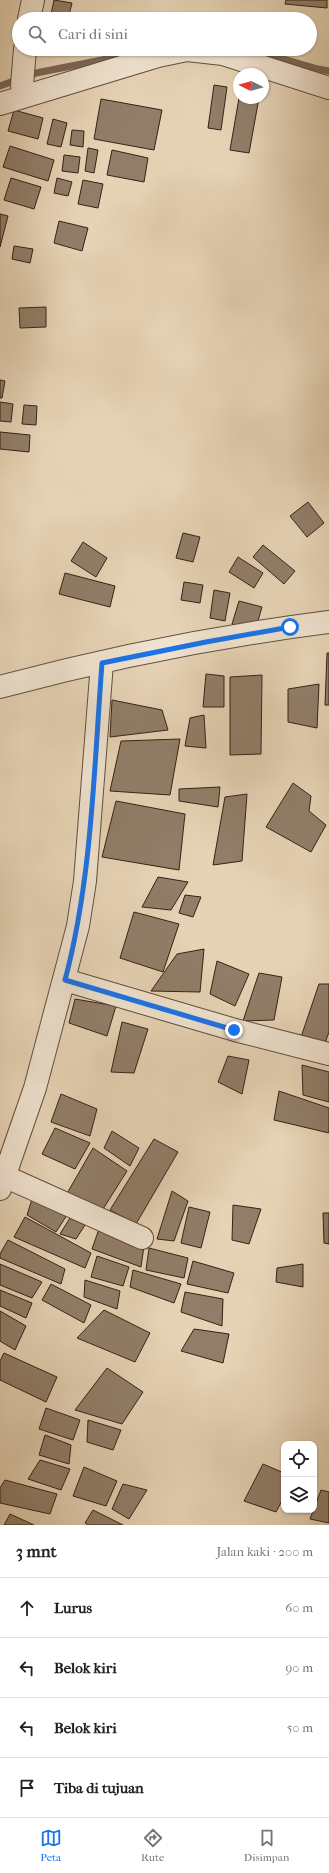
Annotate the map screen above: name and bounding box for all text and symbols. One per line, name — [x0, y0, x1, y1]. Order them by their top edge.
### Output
search box — [12, 12, 317, 56]
icon: search — [26, 23, 48, 45]
text: Cari di sini — [58, 25, 128, 43]
north arrow — [233, 68, 269, 104]
route start — [281, 618, 299, 636]
route end — [225, 1021, 243, 1039]
map controls — [281, 1441, 317, 1513]
button: locate — [281, 1441, 317, 1477]
button: layers — [281, 1477, 317, 1513]
text: 3 mnt — [16, 1541, 57, 1561]
text: Jalan kaki · 200 m — [216, 1544, 313, 1559]
icon: ahead — [16, 1597, 38, 1619]
text: Lurus — [54, 1599, 92, 1617]
text: 60 m — [285, 1600, 313, 1615]
icon: left — [16, 1657, 38, 1679]
text: Belok kiri — [54, 1659, 117, 1677]
text: 90 m — [285, 1660, 313, 1675]
icon: left — [16, 1717, 38, 1739]
text: Belok kiri — [54, 1719, 117, 1737]
text: 50 m — [287, 1720, 313, 1735]
icon: arrive — [16, 1777, 38, 1799]
text: Tiba di tujuan — [54, 1779, 144, 1797]
tab: Peta — [40, 1827, 62, 1864]
tab: Rute — [141, 1827, 164, 1864]
tab: Disimpan — [244, 1827, 289, 1864]

